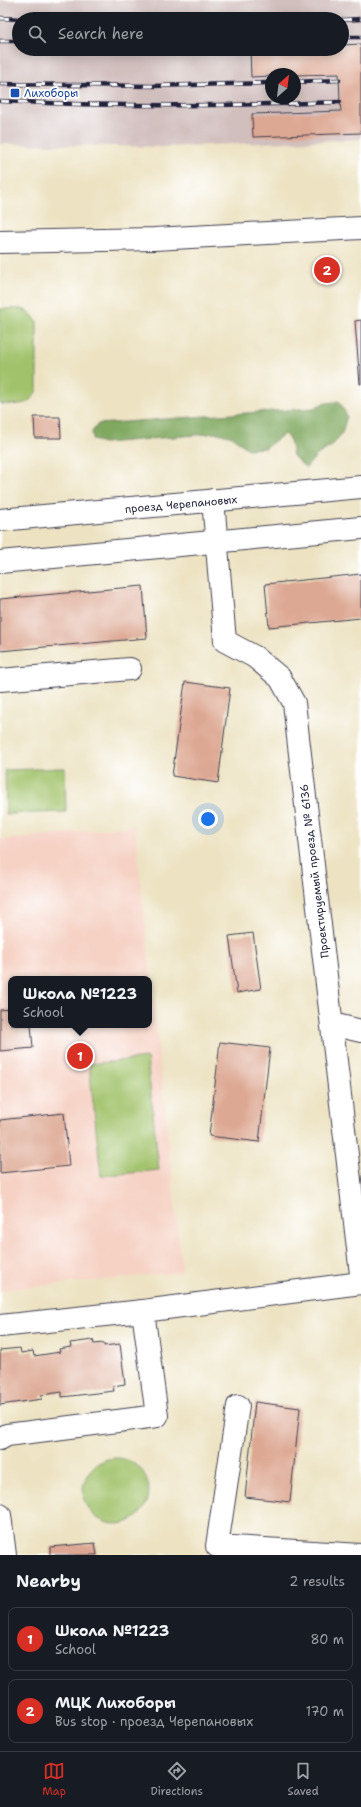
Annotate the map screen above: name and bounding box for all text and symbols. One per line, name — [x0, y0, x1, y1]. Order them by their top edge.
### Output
search box — [12, 12, 349, 56]
icon: search — [26, 23, 48, 45]
text: Search here — [58, 24, 144, 44]
north arrow — [265, 68, 301, 104]
place label: Лихоборы — [24, 86, 78, 101]
marker: Лихоборы — [9, 87, 21, 99]
pin: 2 — [314, 255, 340, 285]
street label: проезд Черепановых — [124, 492, 238, 517]
street label: Проектируемый проезд № 6136 — [296, 783, 333, 959]
your location — [198, 809, 218, 829]
popup — [8, 976, 152, 1028]
text: Школа №1223 — [23, 984, 137, 1004]
text: School — [23, 1004, 64, 1021]
pin: 1 — [67, 1041, 93, 1071]
text: Nearby — [16, 1570, 81, 1592]
text: 2 results — [289, 1573, 345, 1590]
text: Школа №1223 — [55, 1621, 169, 1641]
text: 1 — [27, 1631, 33, 1648]
text: 80 m — [310, 1631, 344, 1648]
text: School — [55, 1641, 96, 1658]
text: МЦК Лихоборы — [55, 1693, 176, 1713]
text: 2 — [25, 1703, 35, 1720]
text: 170 m — [306, 1703, 344, 1720]
text: Bus stop · проезд Черепановых — [55, 1713, 253, 1730]
tab: Map — [42, 1760, 66, 1799]
tab: Directions — [150, 1760, 203, 1799]
tab: Saved — [287, 1760, 319, 1799]

